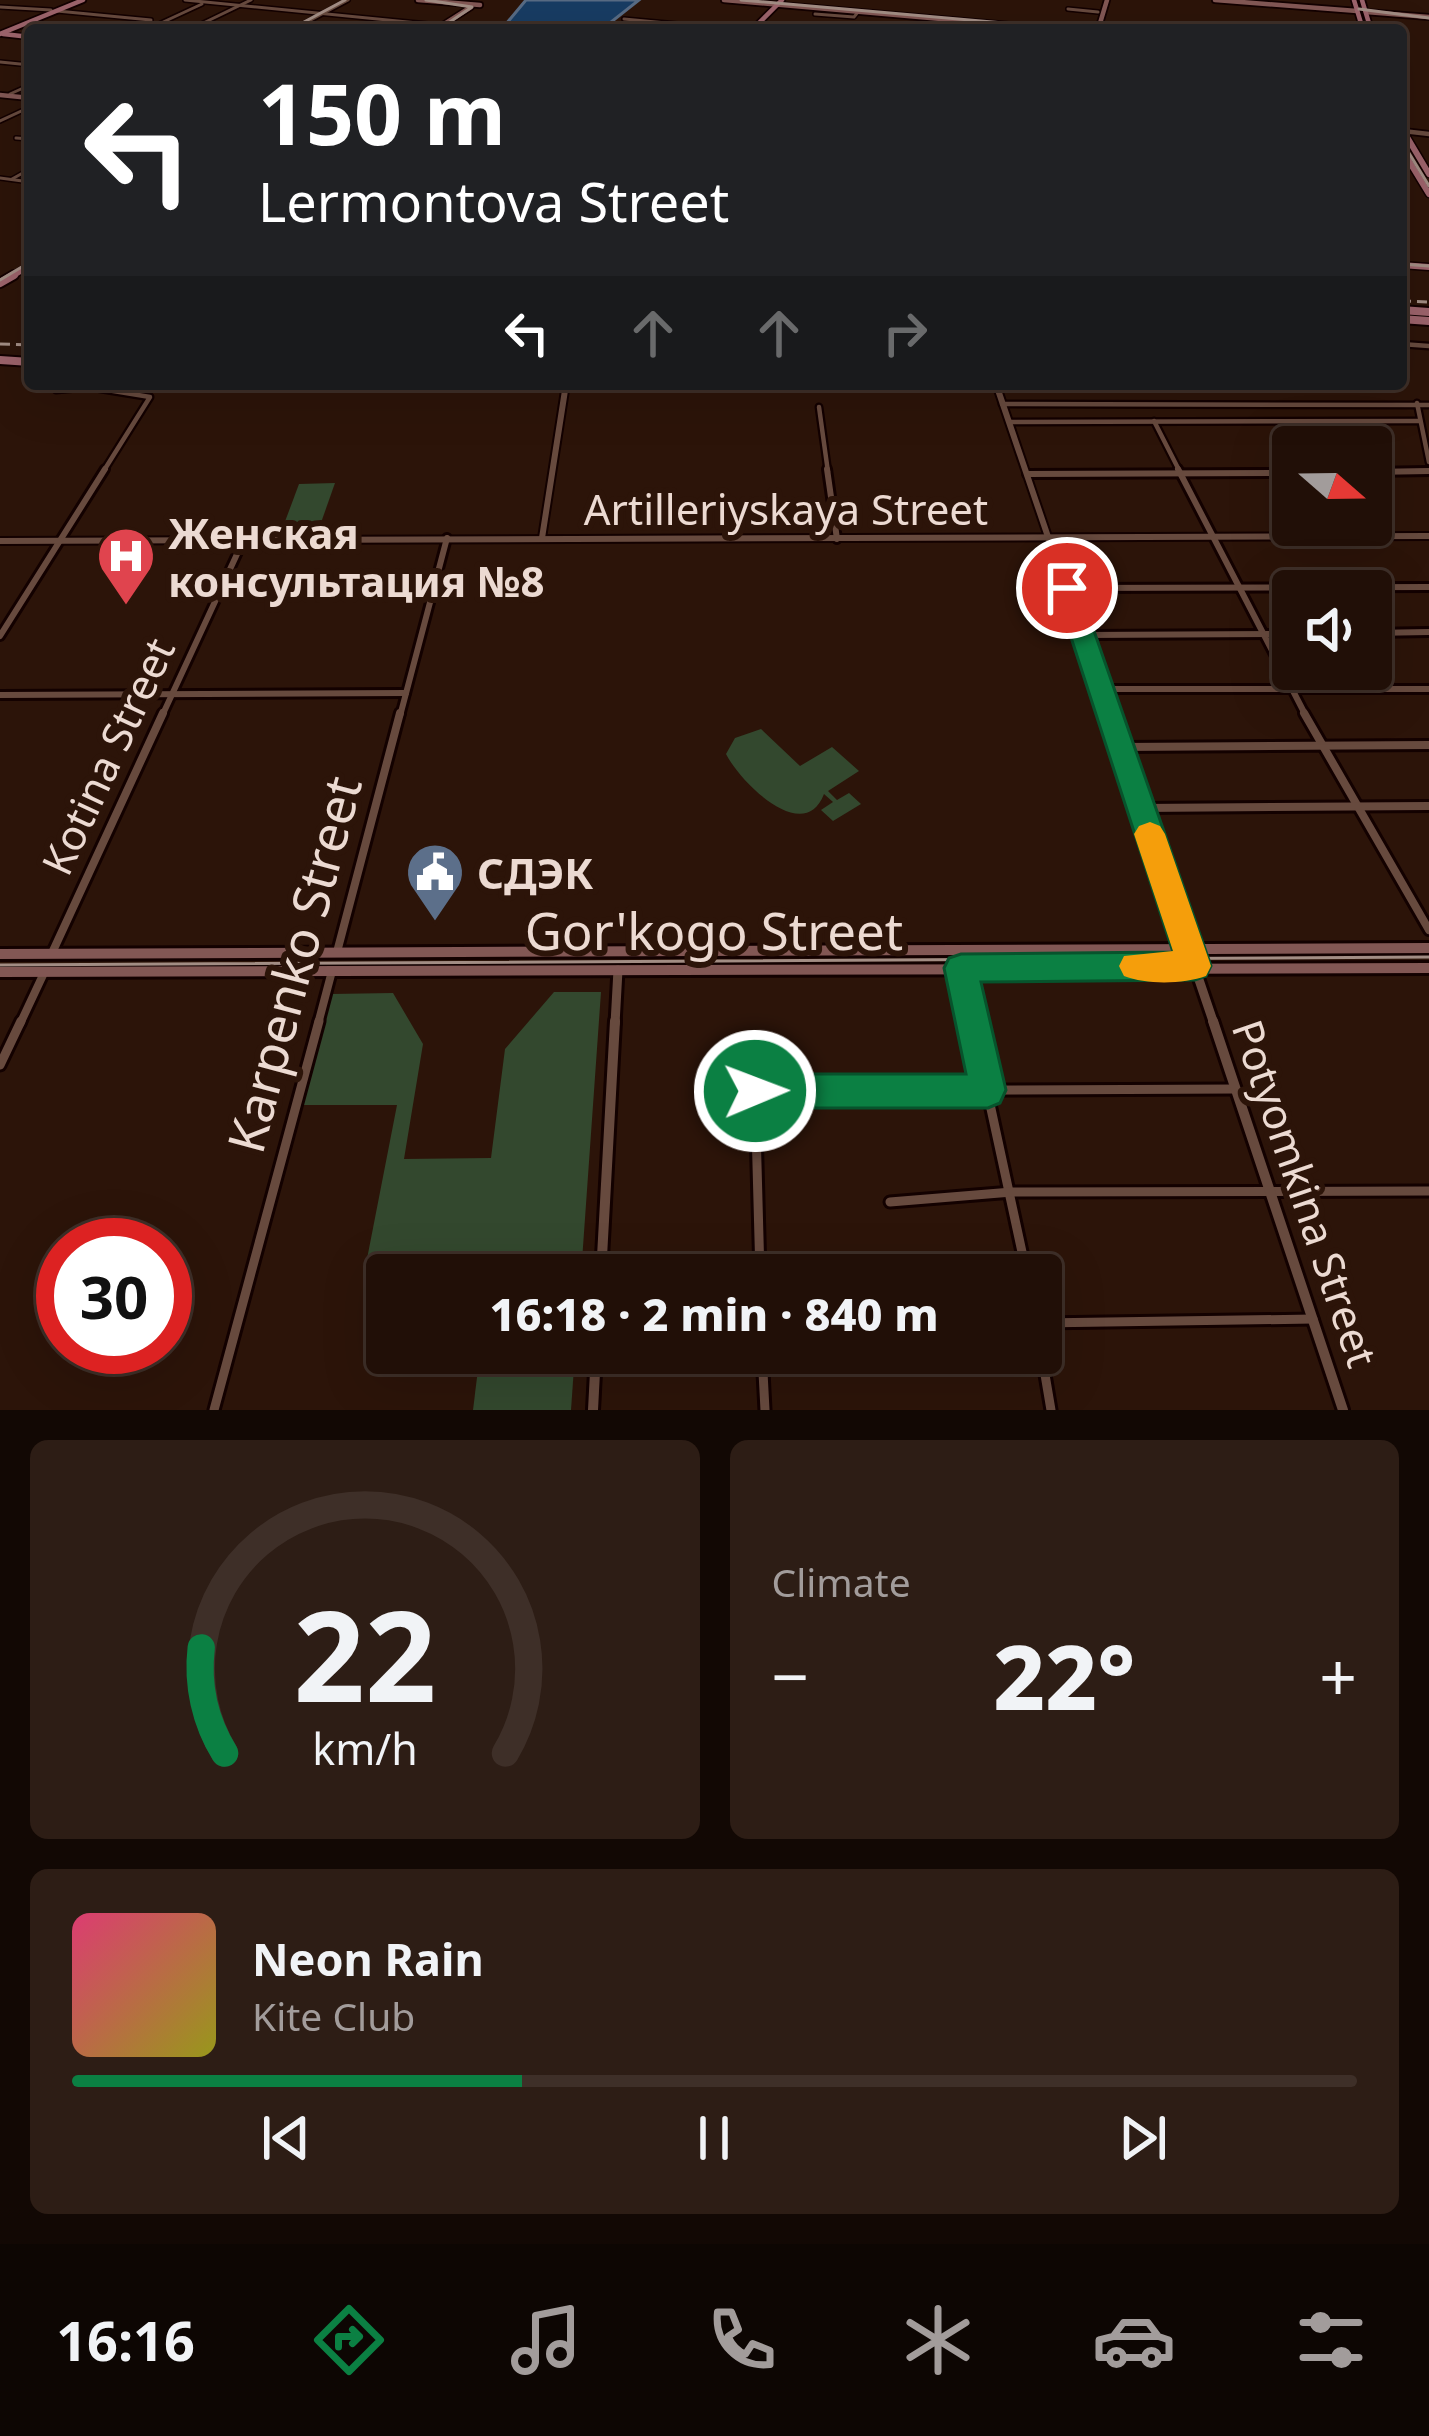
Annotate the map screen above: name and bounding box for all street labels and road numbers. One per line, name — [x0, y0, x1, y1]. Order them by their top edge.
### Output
street label: Artilleriyskaya Street — [584, 480, 988, 537]
street label: Kotina Street — [27, 628, 187, 884]
street label: Karpenko Street — [209, 768, 377, 1160]
street label: Gor'kogo Street — [525, 895, 903, 965]
street label: Potyomkina Street — [1220, 1012, 1392, 1374]

